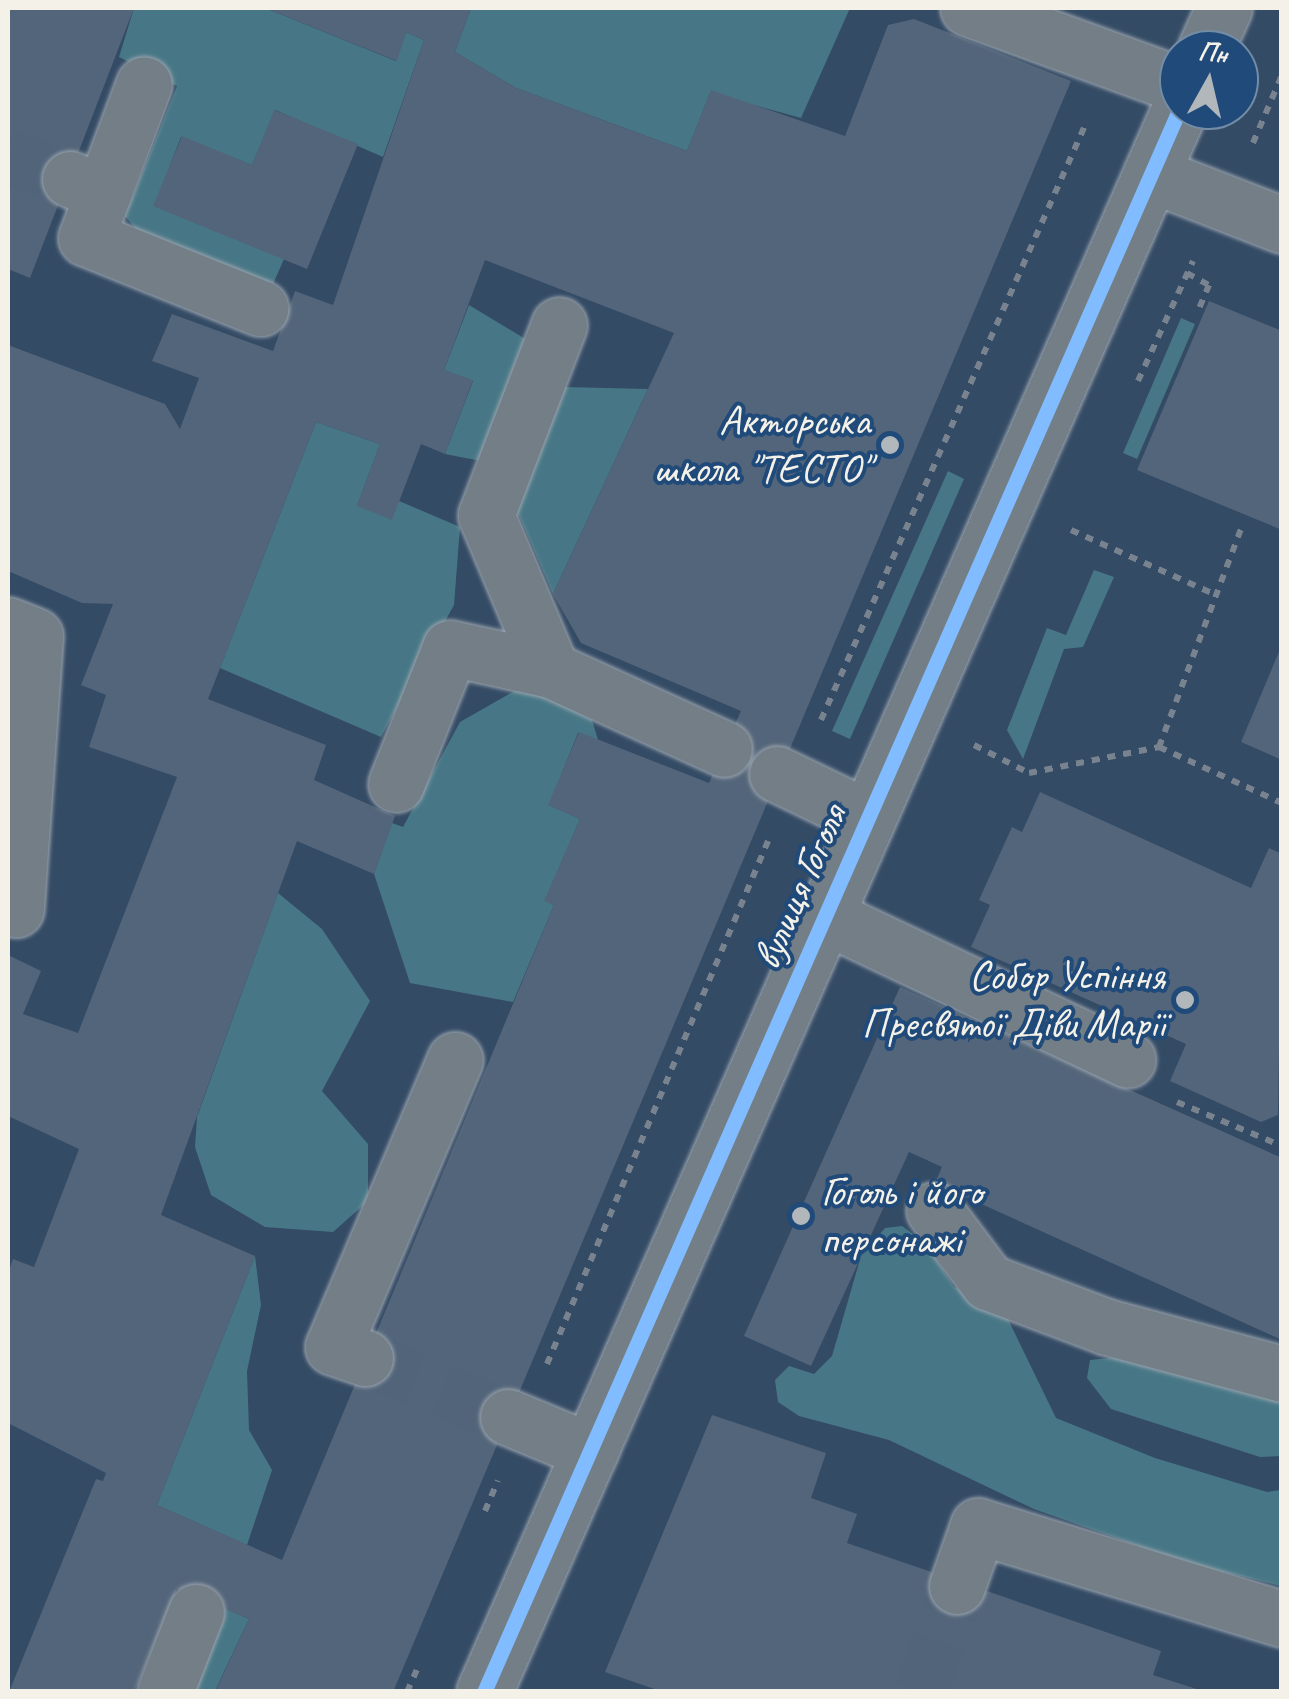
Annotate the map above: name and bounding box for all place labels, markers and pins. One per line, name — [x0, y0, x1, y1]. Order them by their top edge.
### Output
place label: Акторська школа "ТЕСТО" — [653, 396, 870, 494]
marker: Акторська школа "ТЕСТО" — [879, 434, 901, 456]
place label: Собор Успіння Пресвятої Діви Марії — [860, 951, 1165, 1050]
marker: Собор Успіння Пресвятої Діви Марії — [1174, 989, 1196, 1011]
place label: Гоголь і його персонажі — [821, 1167, 982, 1266]
marker: Гоголь і його персонажі — [790, 1205, 812, 1227]

